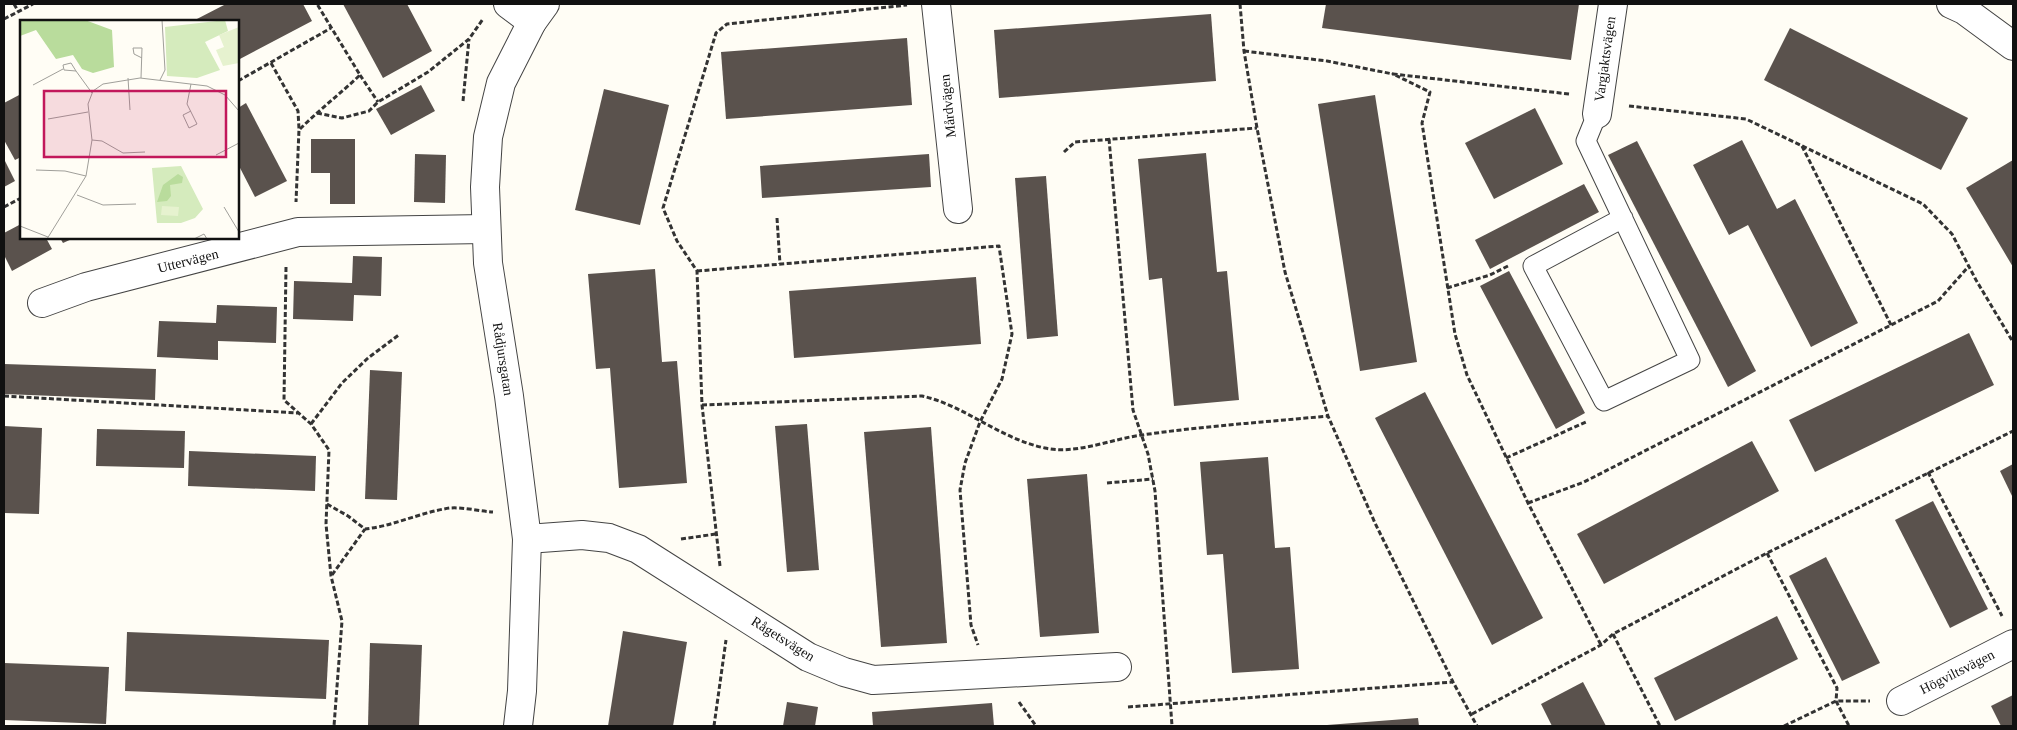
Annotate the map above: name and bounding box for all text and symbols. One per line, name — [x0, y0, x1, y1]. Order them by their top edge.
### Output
street label: Vargjaktsvägen — [1592, 15, 1618, 103]
inset map — [20, 20, 239, 239]
street label: Mårdvägen — [937, 74, 959, 138]
street label: Uttervägen — [156, 246, 220, 276]
street label: Rådjursgatan — [490, 321, 516, 397]
street label: Rågetsvägen — [749, 614, 817, 664]
street label: Högviltsvägen — [1917, 647, 1997, 697]

